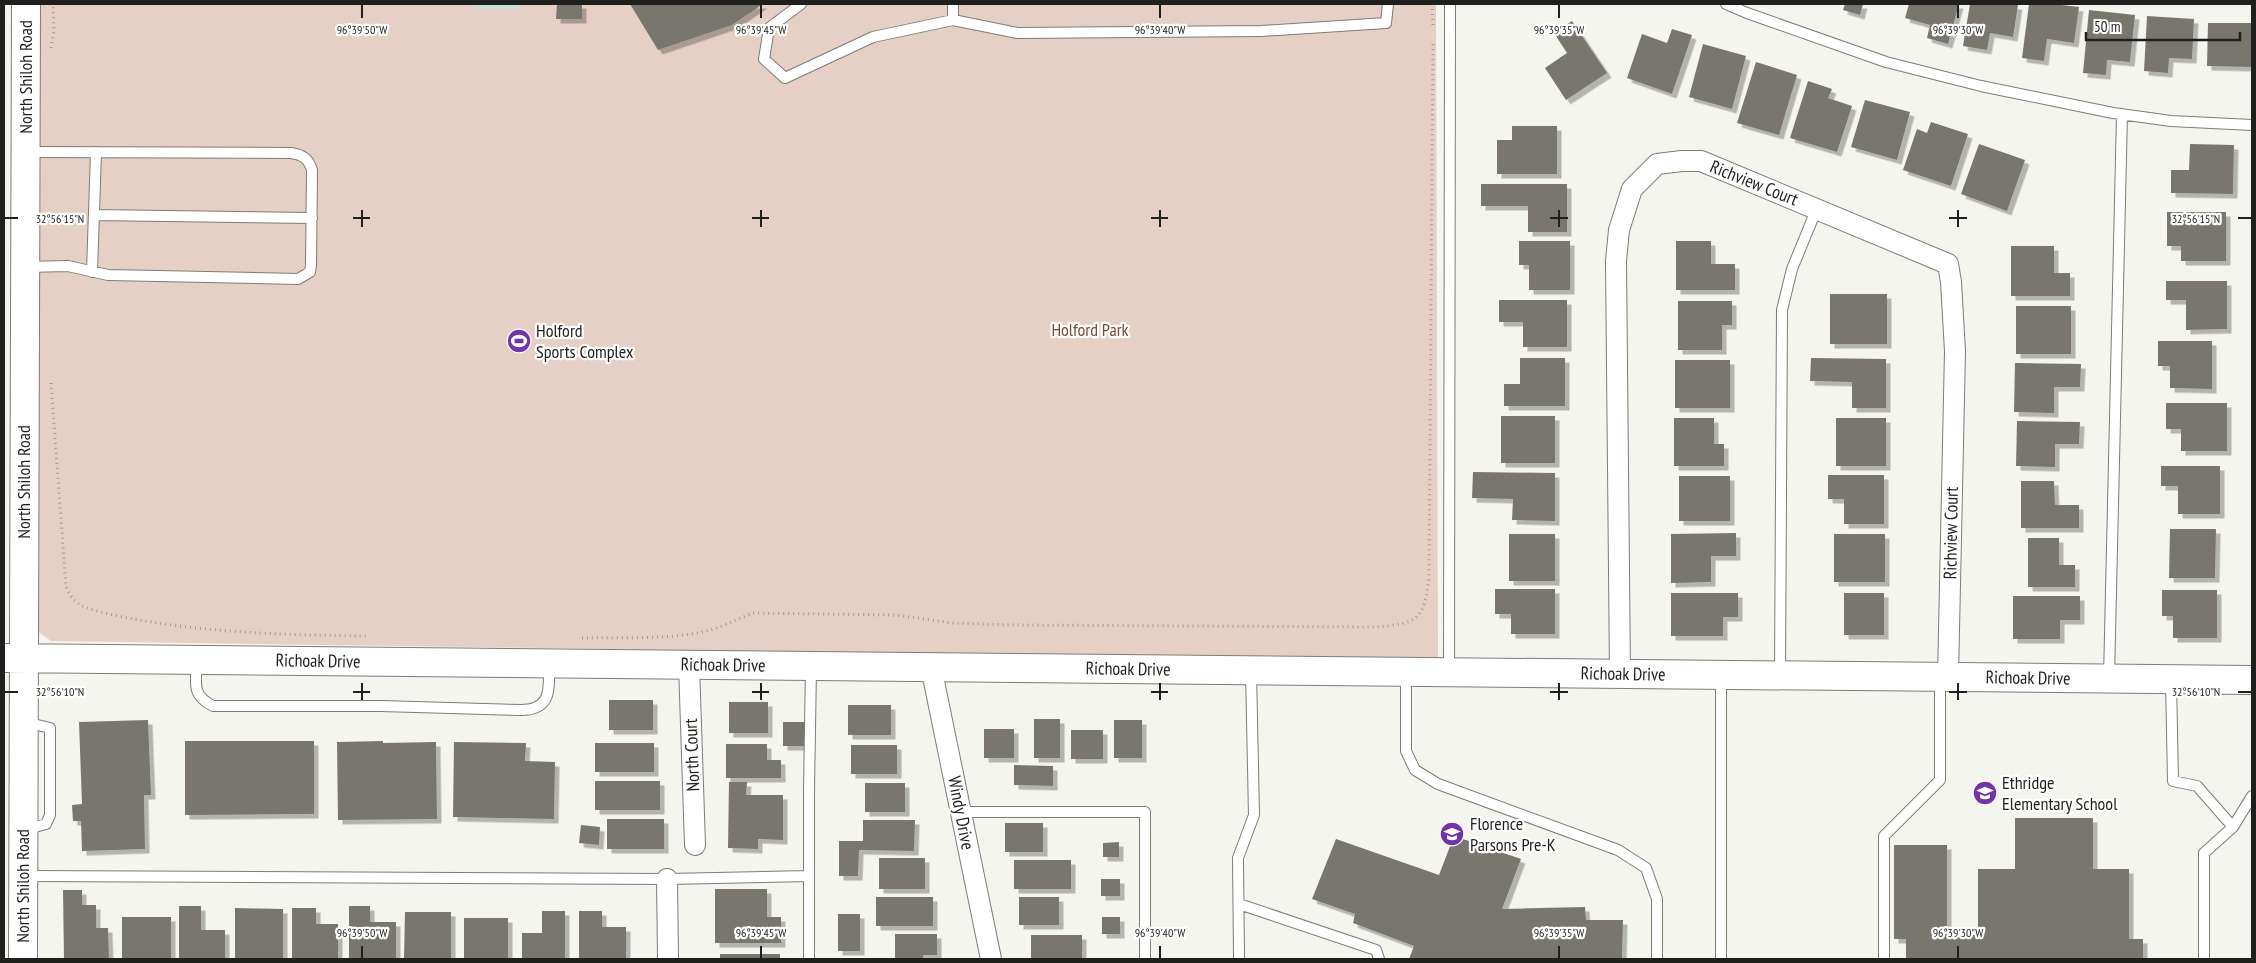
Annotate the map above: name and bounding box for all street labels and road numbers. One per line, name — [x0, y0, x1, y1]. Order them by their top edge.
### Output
street label: North Shiloh Road — [14, 20, 37, 134]
street label: Richview Court — [1707, 154, 1802, 211]
street label: North Shiloh Road — [12, 425, 35, 539]
street label: Richview Court — [1938, 486, 1963, 580]
street label: Richoak Drive — [275, 648, 361, 673]
street label: Richoak Drive — [680, 652, 766, 677]
street label: Richoak Drive — [1085, 656, 1171, 681]
street label: Richoak Drive — [1580, 661, 1666, 686]
street label: Richoak Drive — [1985, 665, 2071, 690]
street label: North Court — [679, 718, 704, 792]
street label: Windy Drive — [943, 774, 980, 852]
street label: North Shiloh Road — [11, 829, 34, 943]

